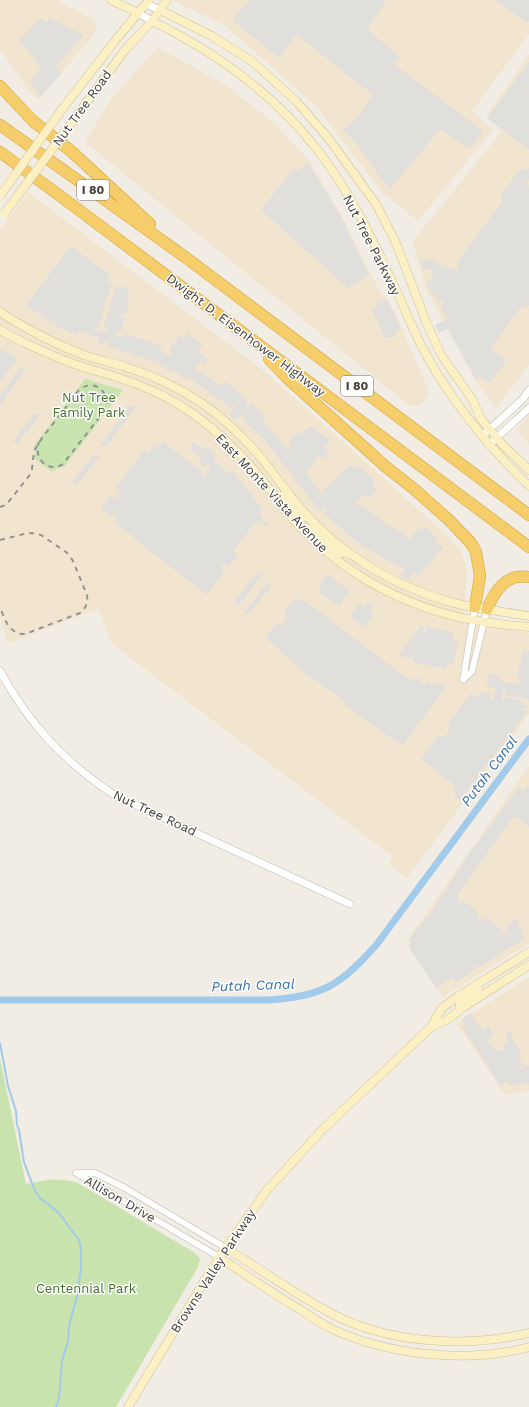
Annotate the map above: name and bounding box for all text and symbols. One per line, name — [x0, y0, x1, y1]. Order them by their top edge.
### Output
street label: Nut Tree Road — [49, 67, 115, 149]
road number: I 80 — [77, 180, 109, 200]
street label: Nut Tree Parkway — [340, 192, 404, 298]
street label: Dwight D. Eisenhower Highway — [164, 270, 329, 400]
road number: I 80 — [341, 376, 373, 396]
park label: Nut Tree Family Park — [53, 390, 126, 420]
street label: East Monte Vista Avenue — [213, 430, 331, 556]
water label: Putah Canal — [457, 733, 521, 809]
street label: Nut Tree Road — [111, 787, 199, 839]
water label: Putah Canal — [211, 976, 295, 994]
street label: Allison Drive — [82, 1173, 158, 1225]
street label: Browns Valley Parkway — [167, 1206, 259, 1336]
park label: Centennial Park — [36, 1281, 137, 1296]

